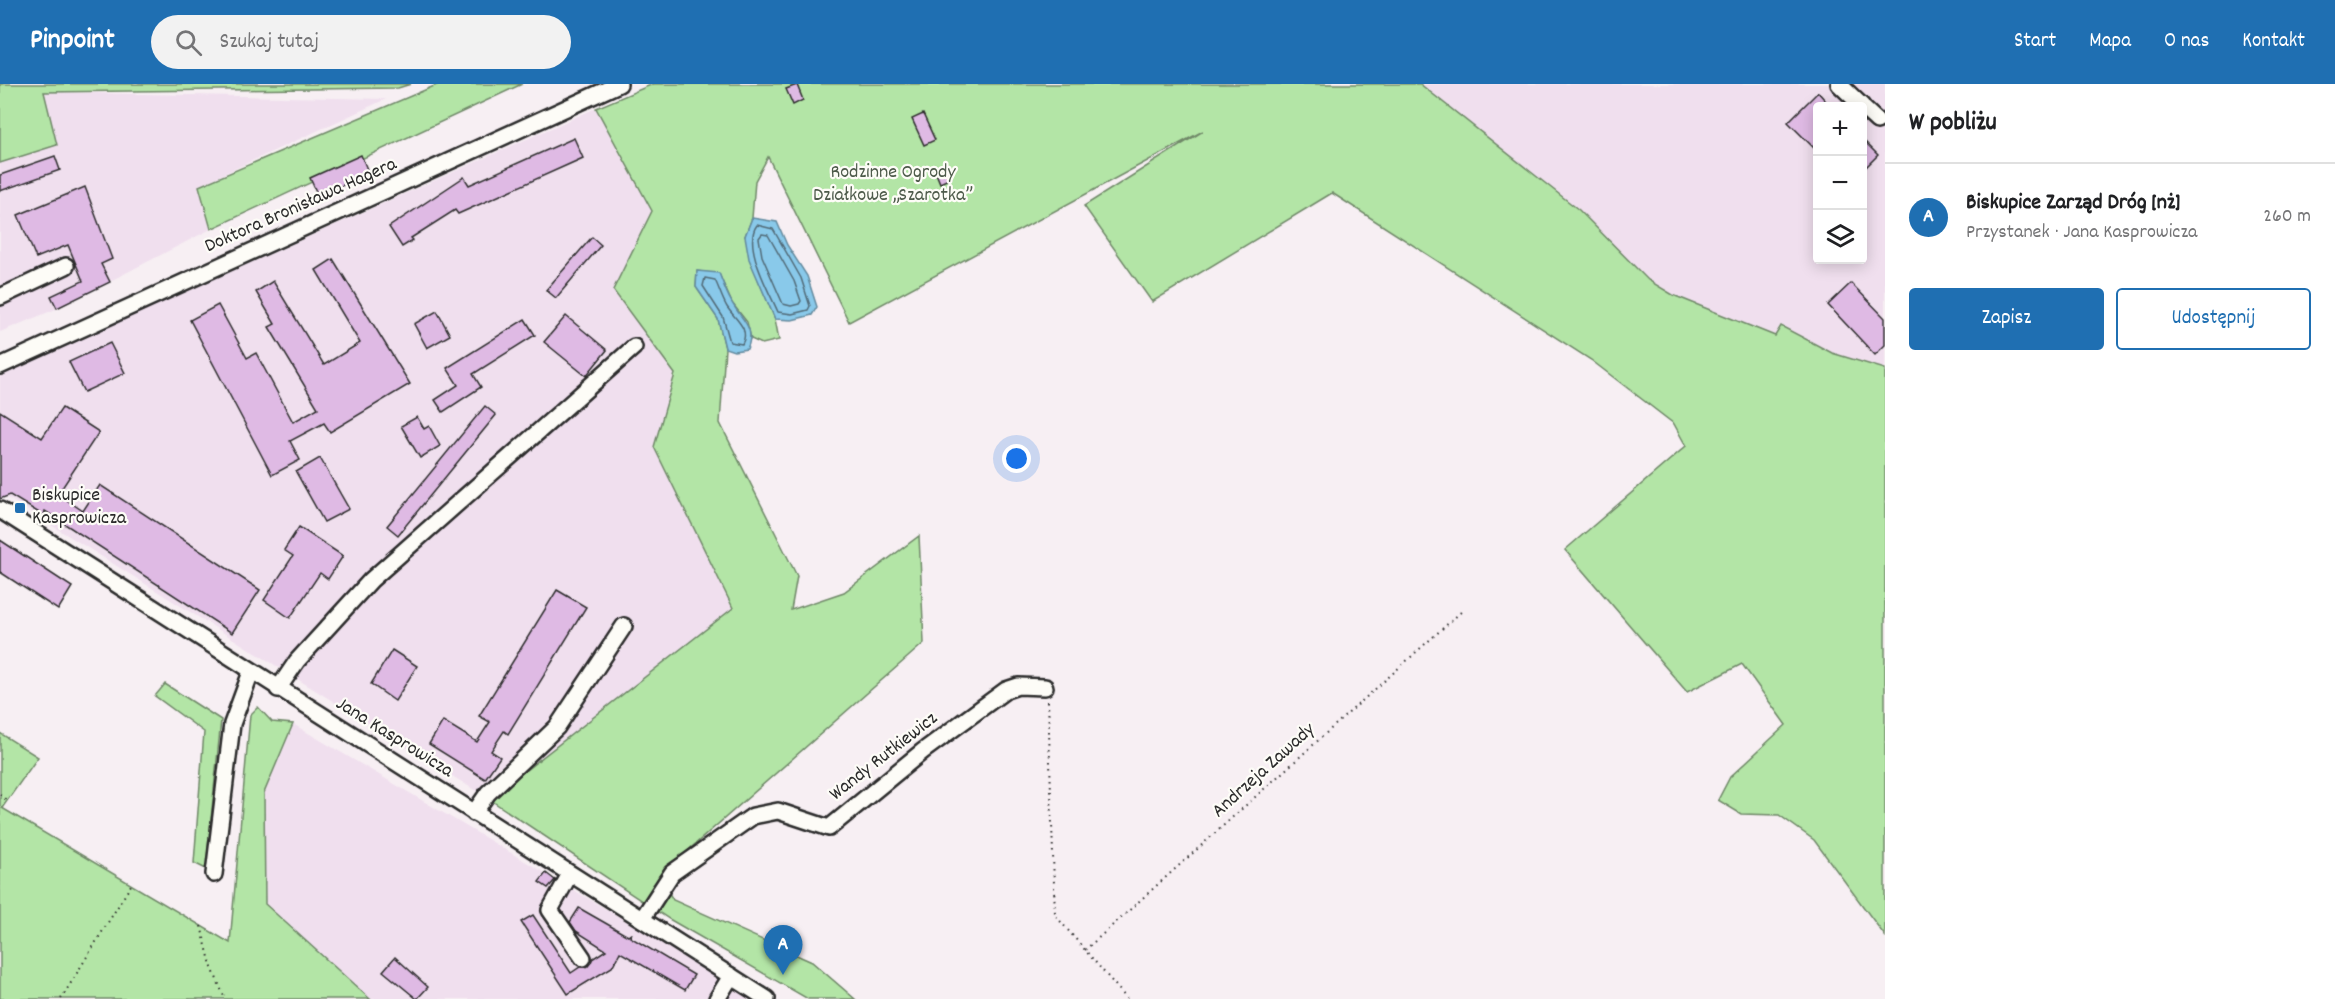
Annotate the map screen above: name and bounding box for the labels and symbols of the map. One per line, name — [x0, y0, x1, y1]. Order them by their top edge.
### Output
street label: Doktora Bronisława Hagera — [201, 151, 402, 261]
park label: Rodzinne Ogrody Działkowe „Szarotka” — [813, 159, 973, 210]
your location — [1002, 444, 1031, 473]
place label: Biskupice Kasprowicza — [32, 482, 127, 533]
marker: Biskupice Kasprowicza — [13, 501, 27, 515]
street label: Jana Kasprowicza — [330, 691, 459, 786]
street label: Wandy Rutkiewicz — [824, 705, 944, 808]
street label: Andrzeja Zawady — [1206, 716, 1323, 825]
pin: A — [764, 926, 802, 975]

